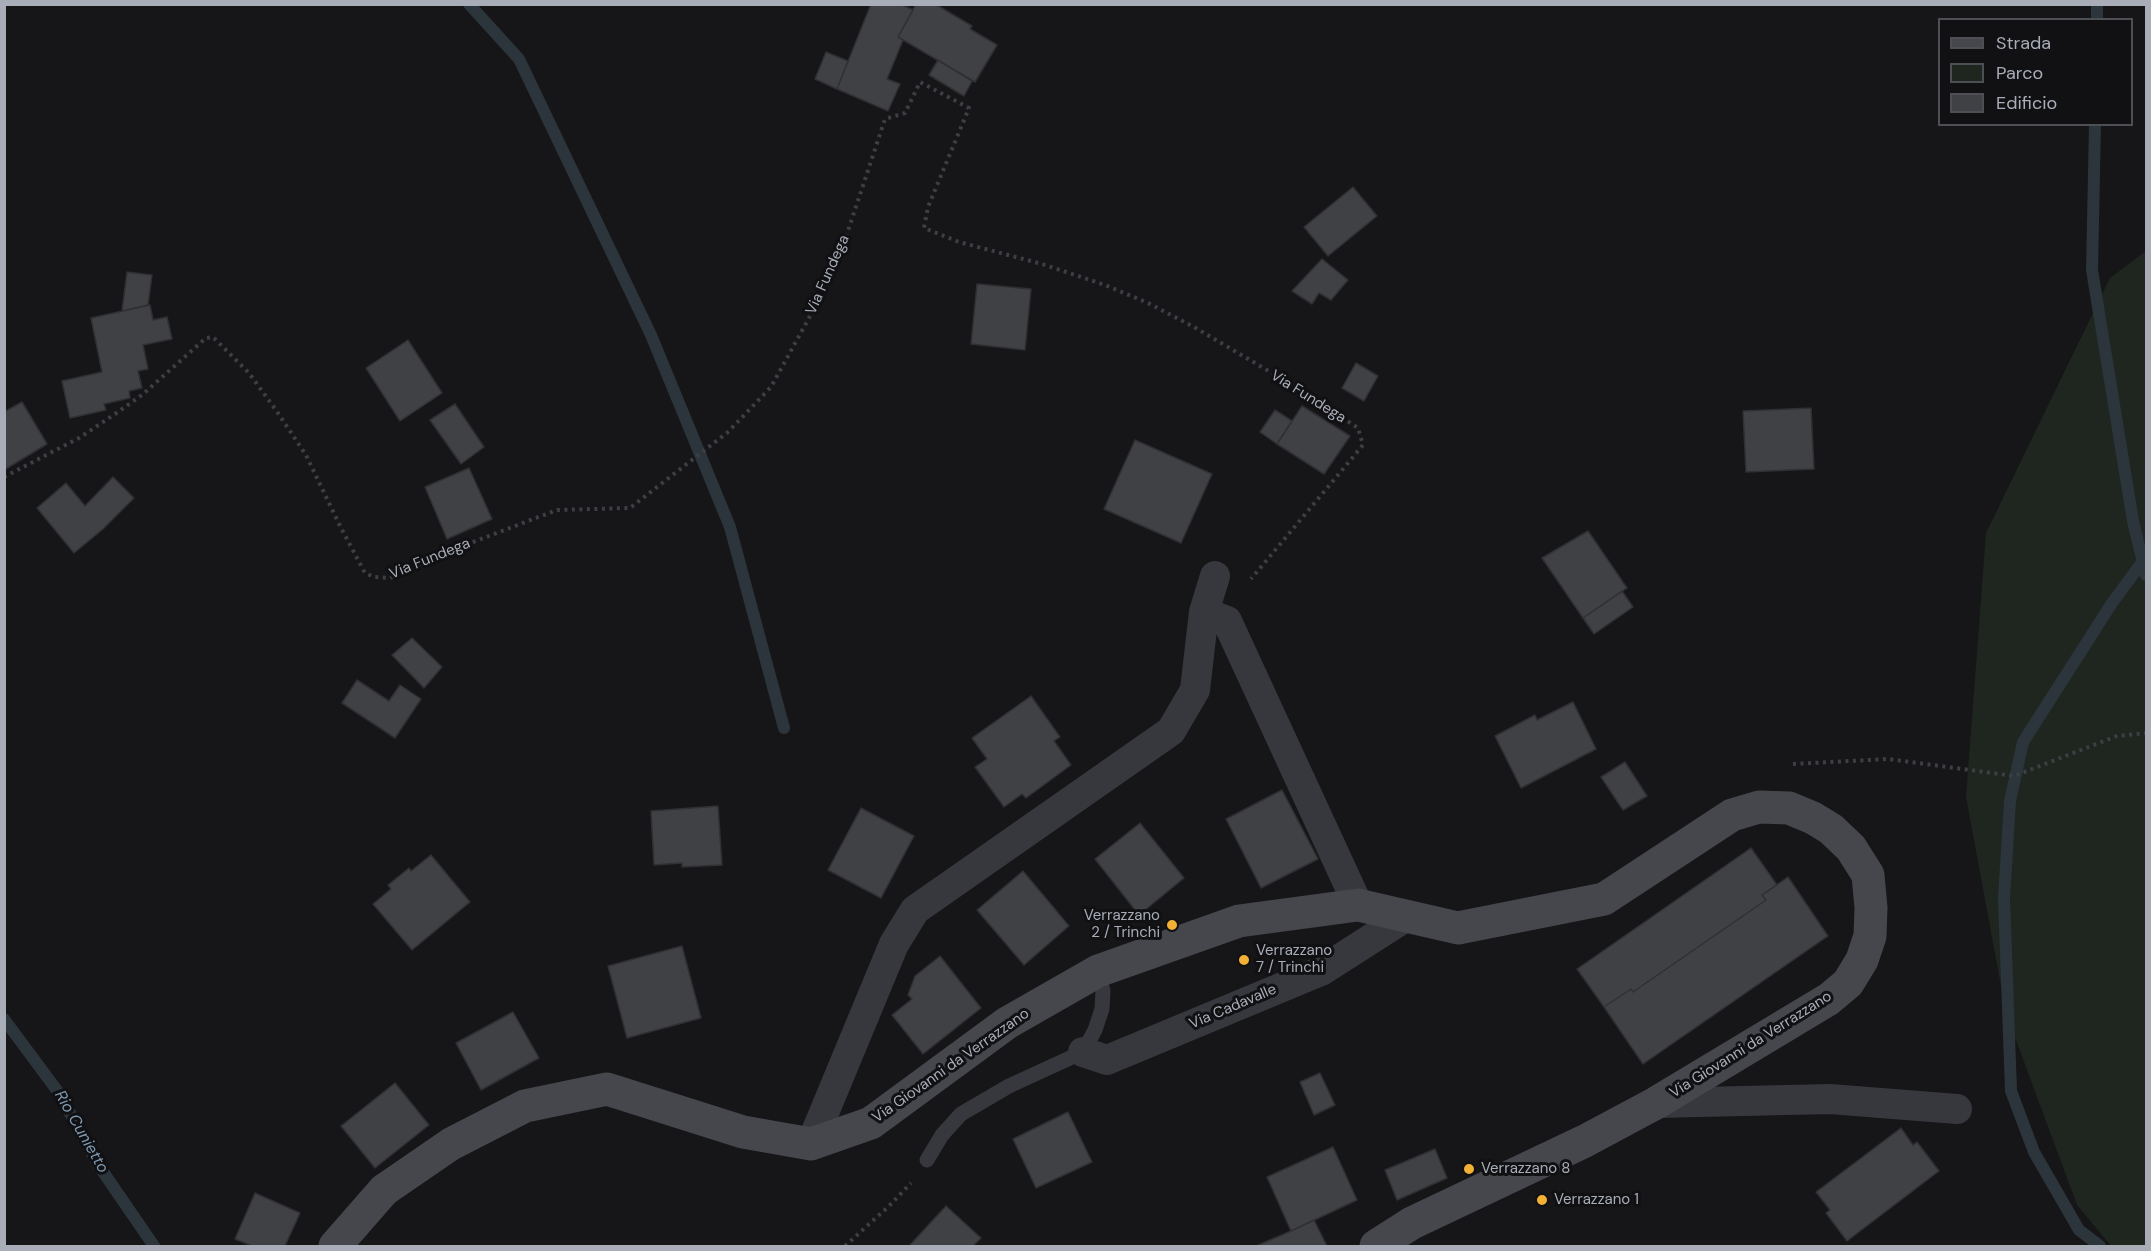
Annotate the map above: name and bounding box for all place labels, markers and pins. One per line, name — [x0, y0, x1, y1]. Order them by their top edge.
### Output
place label: Verrazzano 2 / Trinchi — [1084, 907, 1160, 942]
marker: Verrazzano 2 / Trinchi — [1165, 918, 1179, 932]
place label: Verrazzano 7 / Trinchi — [1256, 942, 1332, 977]
marker: Verrazzano 7 / Trinchi — [1237, 953, 1251, 967]
place label: Verrazzano 8 — [1481, 1160, 1570, 1178]
marker: Verrazzano 8 — [1462, 1162, 1476, 1176]
place label: Verrazzano 1 — [1554, 1191, 1639, 1209]
marker: Verrazzano 1 — [1535, 1193, 1549, 1207]

